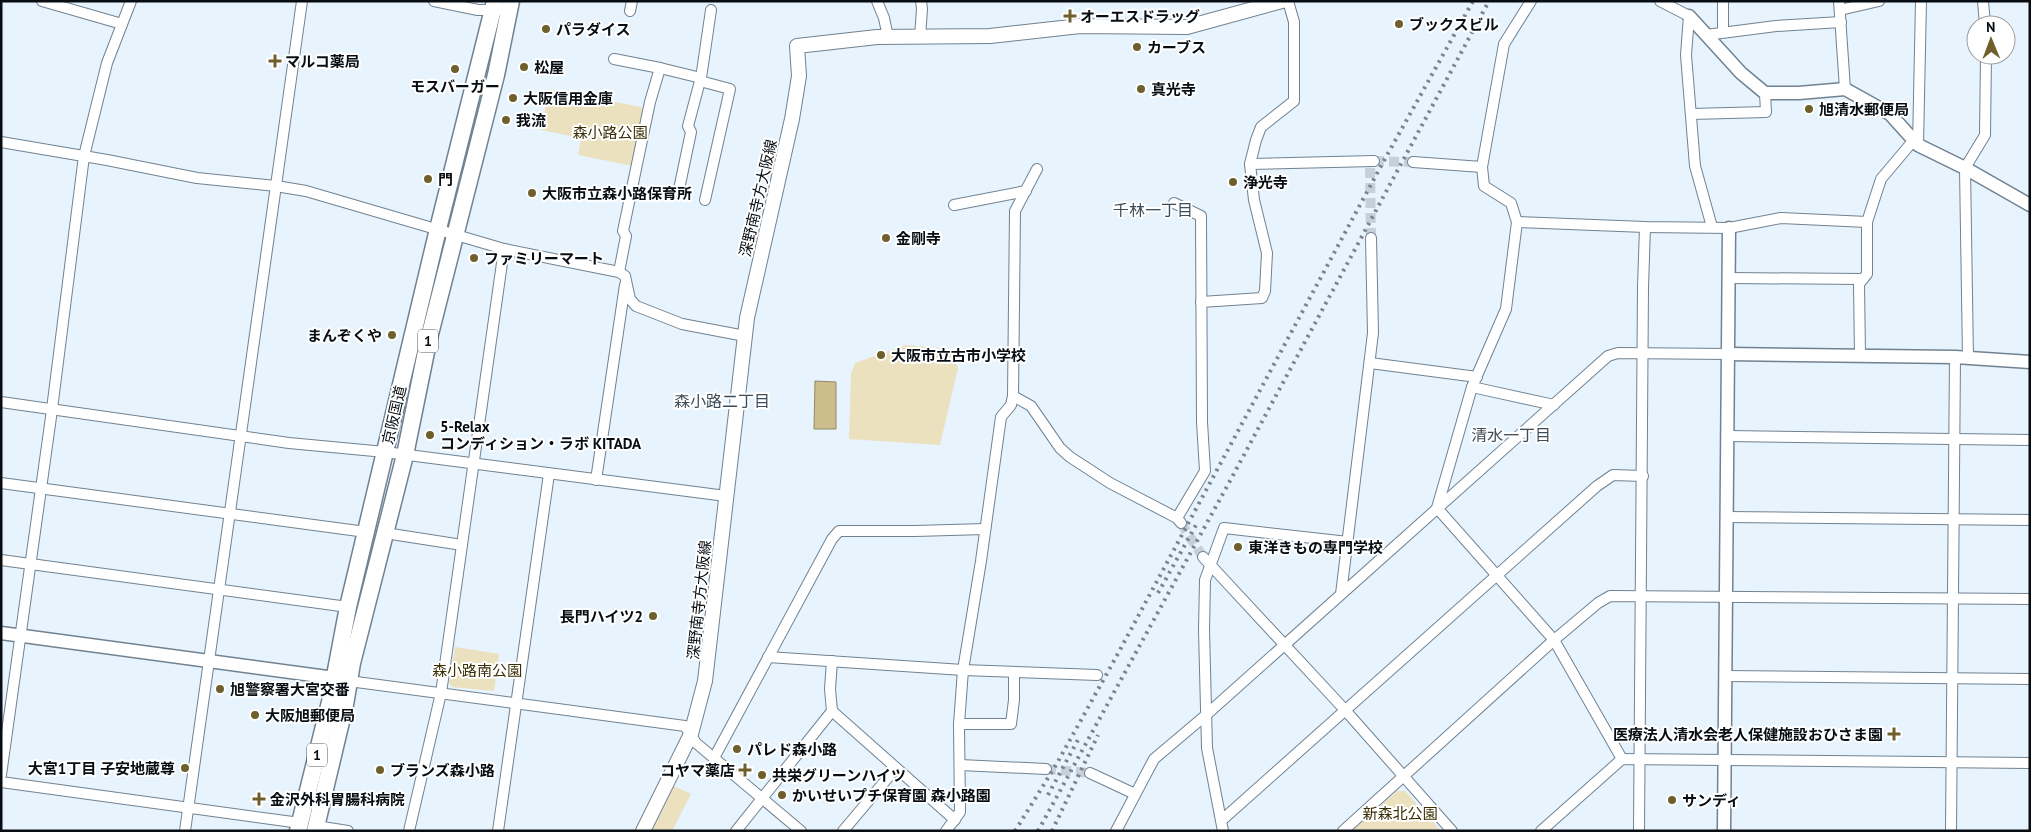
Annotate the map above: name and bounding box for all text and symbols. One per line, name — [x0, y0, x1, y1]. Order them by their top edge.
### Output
place label: オーエスドラッグ — [1080, 7, 1200, 26]
marker: オーエスドラッグ — [1064, 10, 1076, 22]
place label: ブックスビル — [1409, 15, 1499, 34]
north arrow — [1966, 15, 2016, 65]
marker: ブックスビル — [1393, 18, 1405, 30]
text: N — [1986, 18, 1996, 36]
place label: パラダイス — [556, 20, 631, 39]
marker: パラダイス — [540, 23, 552, 35]
place label: カーブス — [1147, 38, 1206, 57]
marker: カーブス — [1131, 41, 1143, 53]
place label: マルコ薬局 — [285, 52, 360, 71]
marker: マルコ薬局 — [269, 55, 281, 67]
place label: 松屋 — [534, 58, 564, 77]
marker: 松屋 — [518, 61, 530, 73]
marker: モスバーガー — [449, 63, 461, 75]
place label: モスバーガー — [410, 77, 500, 96]
place label: 真光寺 — [1151, 80, 1196, 99]
marker: 真光寺 — [1135, 83, 1147, 95]
place label: 大阪信用金庫 — [523, 89, 613, 108]
marker: 大阪信用金庫 — [507, 92, 519, 104]
place label: 旭清水郵便局 — [1819, 100, 1909, 119]
marker: 旭清水郵便局 — [1803, 103, 1815, 115]
place label: 我流 — [516, 111, 546, 130]
marker: 我流 — [500, 114, 512, 126]
park label: 森小路公園 — [572, 123, 648, 142]
street label: 深野南寺方大阪線 — [735, 137, 781, 259]
place label: 門 — [438, 170, 453, 189]
marker: 門 — [422, 173, 434, 185]
place label: 浄光寺 — [1243, 173, 1288, 192]
marker: 浄光寺 — [1227, 176, 1239, 188]
place label: 大阪市立森小路保育所 — [542, 184, 692, 203]
marker: 大阪市立森小路保育所 — [526, 187, 538, 199]
district label: 千林一丁目 — [1113, 200, 1193, 220]
place label: 金剛寺 — [896, 229, 941, 248]
marker: 金剛寺 — [880, 232, 892, 244]
place label: ファミリーマート — [484, 249, 604, 268]
marker: ファミリーマート — [468, 252, 480, 264]
place label: まんぞくや — [307, 326, 382, 345]
marker: まんぞくや — [386, 329, 398, 341]
road number: 1 — [418, 330, 438, 352]
place label: 大阪市立古市小学校 — [891, 346, 1026, 365]
marker: 大阪市立古市小学校 — [875, 349, 887, 361]
street label: 京阪国道 — [378, 384, 410, 446]
district label: 森小路二丁目 — [674, 391, 770, 411]
place label: 5-Relax コンディション・ラボ KITADA — [440, 417, 642, 453]
district label: 清水一丁目 — [1471, 425, 1551, 445]
marker: 5-Relax コンディション・ラボ KITADA — [424, 429, 436, 441]
place label: 東洋きもの専門学校 — [1248, 538, 1383, 557]
street label: 深野南寺方大阪線 — [683, 539, 715, 661]
marker: 東洋きもの専門学校 — [1232, 541, 1244, 553]
place label: 長門ハイツ2 — [560, 607, 643, 626]
marker: 長門ハイツ2 — [647, 610, 659, 622]
park label: 森小路南公園 — [432, 661, 522, 680]
place label: 旭警察署大宮交番 — [230, 680, 350, 699]
marker: 旭警察署大宮交番 — [214, 683, 226, 695]
place label: 大阪旭郵便局 — [265, 706, 355, 725]
marker: 大阪旭郵便局 — [249, 709, 261, 721]
place label: 医療法人清水会老人保健施設おひさま園 — [1613, 725, 1883, 744]
marker: 医療法人清水会老人保健施設おひさま園 — [1887, 727, 1901, 741]
place label: パレド森小路 — [747, 740, 837, 759]
marker: パレド森小路 — [731, 743, 743, 755]
road number: 1 — [307, 744, 327, 766]
place label: 大宮1丁目 子安地蔵尊 — [28, 759, 175, 778]
place label: ブランズ森小路 — [390, 761, 495, 780]
place label: コヤマ薬店 — [660, 761, 735, 780]
marker: 大宮1丁目 子安地蔵尊 — [179, 762, 191, 774]
marker: ブランズ森小路 — [374, 764, 386, 776]
marker: コヤマ薬店 — [739, 764, 751, 776]
place label: 共栄グリーンハイツ — [772, 766, 906, 785]
marker: 共栄グリーンハイツ — [756, 769, 768, 781]
place label: かいせいプチ保育園 森小路園 — [792, 786, 991, 805]
marker: かいせいプチ保育園 森小路園 — [776, 789, 788, 801]
place label: 金沢外科胃腸科病院 — [270, 790, 405, 809]
place label: サンディ — [1682, 791, 1741, 810]
marker: 金沢外科胃腸科病院 — [252, 792, 266, 806]
marker: サンディ — [1666, 794, 1678, 806]
park label: 新森北公園 — [1362, 804, 1438, 823]

